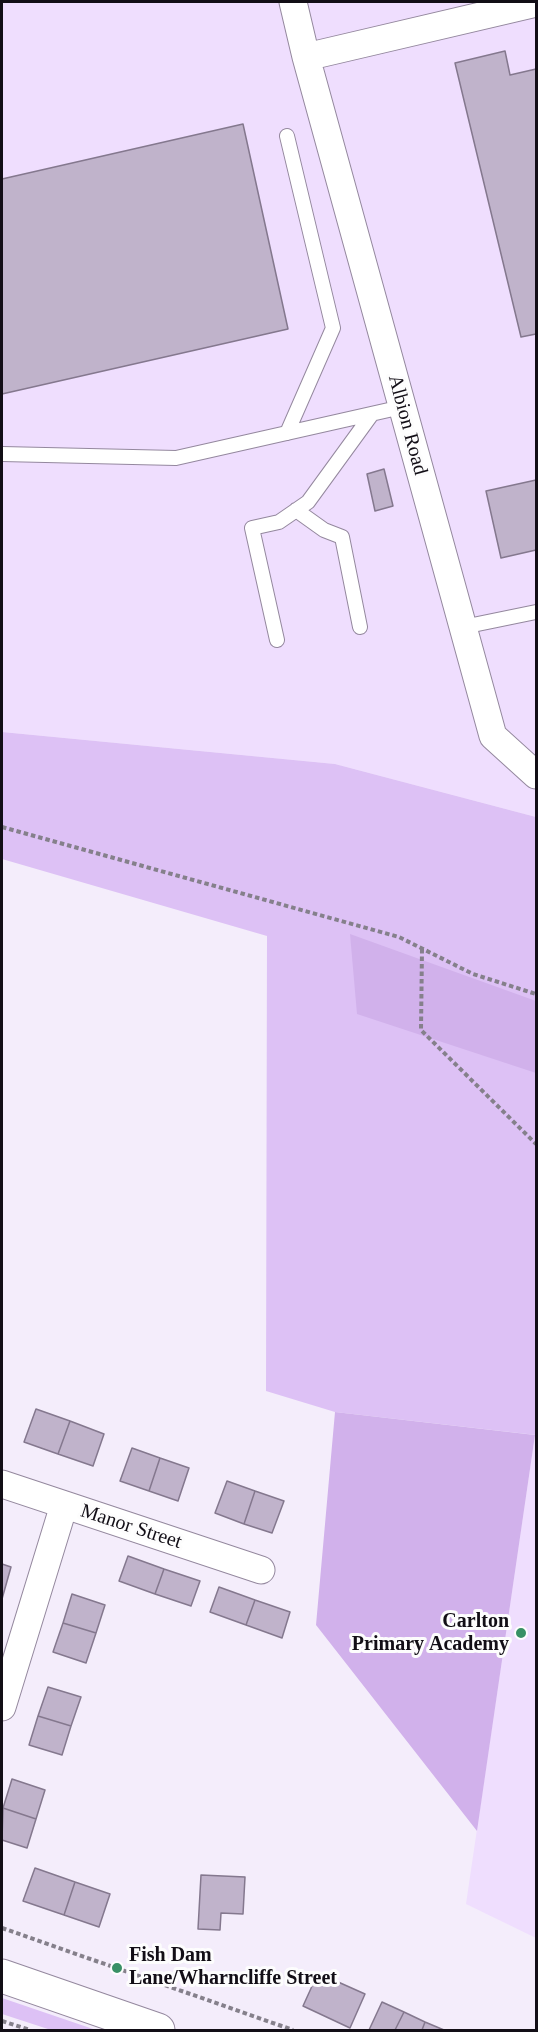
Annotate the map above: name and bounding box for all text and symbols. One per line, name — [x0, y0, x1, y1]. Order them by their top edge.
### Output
street label: Albion Road — [382, 372, 432, 478]
street label: Manor Street — [77, 1499, 185, 1555]
place label: Carlton Primary Academy — [352, 1610, 509, 1657]
marker: Carlton Primary Academy — [514, 1626, 528, 1640]
place label: Fish Dam Lane/Wharncliffe Street — [129, 1944, 337, 1991]
marker: Fish Dam Lane/Wharncliffe Street — [110, 1961, 124, 1975]

